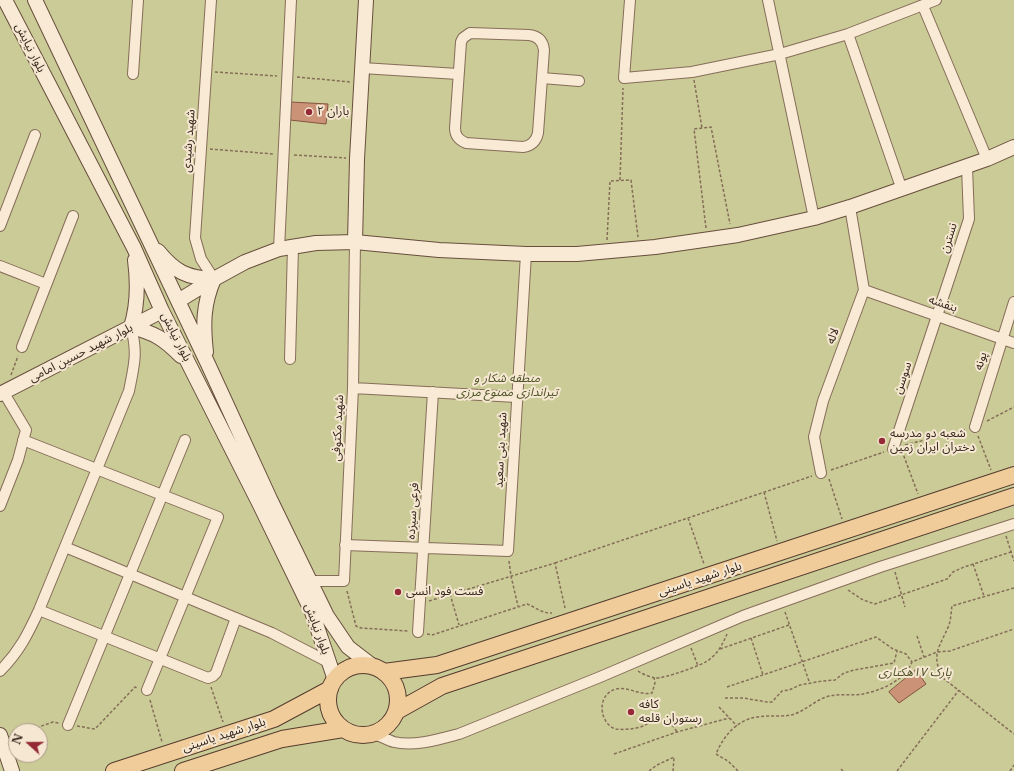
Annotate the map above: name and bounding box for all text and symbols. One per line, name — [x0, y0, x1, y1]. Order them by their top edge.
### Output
street label: بلوار نیایش — [12, 21, 48, 75]
place label: باران ۲ — [317, 105, 349, 119]
marker: باران ۲ — [304, 107, 314, 117]
street label: شهید رشیدی — [180, 109, 198, 173]
street label: نسترن — [937, 221, 961, 255]
street label: بنفشه — [927, 292, 959, 316]
street label: بلوار نیایش — [158, 310, 194, 364]
street label: بلوار شهید حسین امامی — [27, 321, 135, 385]
street label: لاله — [824, 326, 842, 346]
street label: پونه — [971, 350, 991, 372]
street label: سوسن — [891, 360, 915, 396]
park label: منطقه شکار و تیراندازی ممنوع مرزی — [456, 372, 558, 400]
street label: شهید مکتوفی — [329, 394, 347, 462]
street label: شهید بنی سعید — [492, 412, 510, 488]
place label: شعبه دو مدرسه دختران ایران زمین — [890, 427, 975, 455]
marker: شعبه دو مدرسه دختران ایران زمین — [877, 436, 887, 446]
street label: فرعی سیزده — [404, 482, 422, 540]
street label: بلوار شهید یاسینی — [656, 559, 744, 599]
place label: فست فود انسی — [406, 585, 483, 599]
marker: فست فود انسی — [393, 587, 403, 597]
street label: بلوار نیایش — [301, 602, 333, 656]
park label: پارک ۱۷هکتاری — [878, 666, 952, 680]
place label: کافه رستوران قلعه — [639, 698, 702, 726]
marker: کافه رستوران قلعه — [626, 707, 636, 717]
street label: بلوار شهید یاسینی — [180, 715, 268, 755]
north arrow — [8, 723, 48, 763]
text: N — [9, 732, 26, 746]

